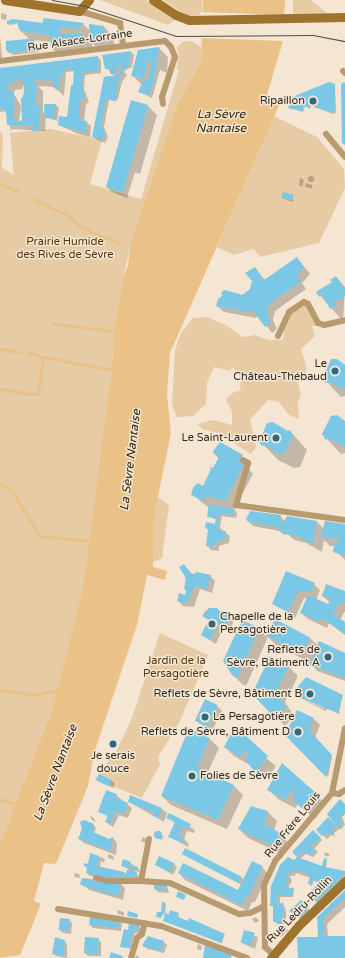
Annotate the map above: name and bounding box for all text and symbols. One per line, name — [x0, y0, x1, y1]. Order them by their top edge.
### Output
street label: Rue Alsace-Lorraine — [27, 27, 133, 55]
place label: Ripaillon — [260, 94, 305, 108]
marker: Ripaillon — [308, 96, 318, 106]
water label: La Sèvre Nantaise — [196, 108, 246, 136]
park label: Prairie Humide des Rives de Sèvre — [16, 236, 114, 262]
place label: Le Château-Thébaud — [233, 358, 327, 384]
marker: Le Château-Thébaud — [330, 366, 340, 376]
water label: La Sèvre Nantaise — [118, 409, 144, 511]
place label: Le Saint-Laurent — [181, 431, 268, 445]
marker: Le Saint-Laurent — [271, 433, 281, 443]
place label: Chapelle de la Persagotière — [220, 611, 293, 637]
marker: Chapelle de la Persagotière — [207, 619, 217, 629]
place label: Reflets de Sèvre, Bâtiment A — [226, 644, 320, 670]
marker: Reflets de Sèvre, Bâtiment A — [323, 652, 333, 662]
park label: Jardin de la Persagotière — [143, 655, 209, 681]
place label: Reflets de Sèvre, Bâtiment B — [153, 687, 302, 701]
marker: Reflets de Sèvre, Bâtiment B — [305, 689, 315, 699]
place label: La Persagotière — [213, 710, 295, 724]
marker: La Persagotière — [200, 712, 210, 722]
water label: La Sèvre Nantaise — [31, 723, 81, 823]
place label: Reflets de Sèvre, Bâtiment D — [141, 725, 290, 739]
marker: Reflets de Sèvre, Bâtiment D — [293, 727, 303, 737]
marker: Je serais douce — [108, 739, 118, 749]
place label: Je serais douce — [91, 750, 135, 776]
place label: Folies de Sèvre — [200, 769, 278, 783]
marker: Folies de Sèvre — [187, 771, 197, 781]
street label: Rue Frère Louis — [262, 789, 324, 861]
street label: Rue Ledru-Rollin — [265, 874, 335, 946]

